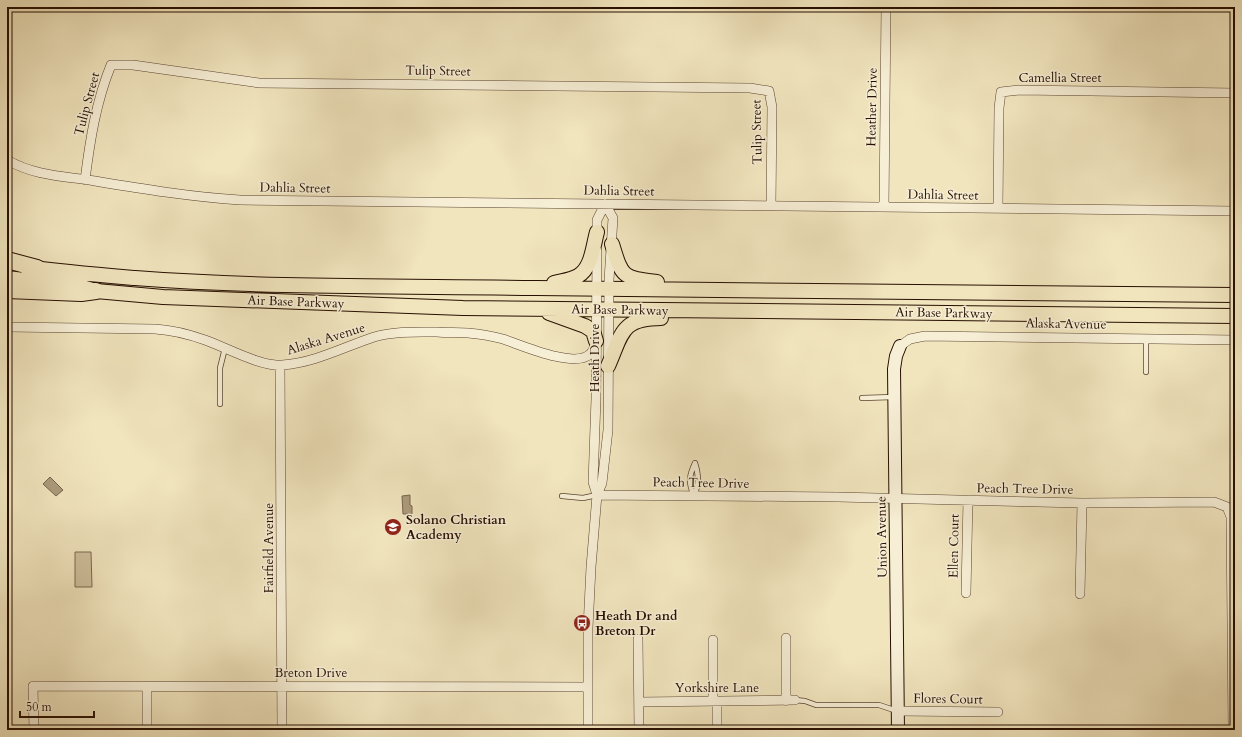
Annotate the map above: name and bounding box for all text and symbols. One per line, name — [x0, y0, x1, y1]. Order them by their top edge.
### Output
street label: Tulip Street — [405, 61, 471, 81]
street label: Heather Drive — [862, 67, 882, 147]
street label: Camellia Street — [1018, 69, 1102, 87]
street label: Tulip Street — [70, 70, 104, 138]
street label: Tulip Street — [747, 99, 767, 165]
street label: Dahlia Street — [260, 178, 330, 198]
street label: Dahlia Street — [584, 181, 654, 201]
street label: Dahlia Street — [908, 185, 978, 205]
street label: Air Base Parkway — [247, 291, 345, 313]
street label: Air Base Parkway — [571, 300, 669, 320]
street label: Air Base Parkway — [895, 303, 993, 323]
street label: Alaska Avenue — [1025, 314, 1107, 334]
street label: Alaska Avenue — [285, 319, 367, 359]
street label: Heath Drive — [586, 324, 604, 392]
street label: Peach Tree Drive — [652, 473, 750, 493]
street label: Peach Tree Drive — [976, 479, 1074, 499]
street label: Union Avenue — [872, 496, 892, 578]
street label: Fairfield Avenue — [260, 503, 278, 593]
place label: Solano Christian Academy — [406, 511, 507, 544]
street label: Ellen Court — [944, 514, 964, 578]
school or university icon: Solano Christian Academy — [383, 517, 403, 537]
place label: Heath Dr and Breton Dr — [595, 607, 678, 640]
bus stop icon: Heath Dr and Breton Dr — [572, 613, 592, 633]
street label: Breton Drive — [275, 664, 348, 682]
street label: Yorkshire Lane — [675, 679, 759, 697]
street label: Flores Court — [913, 689, 983, 709]
scale bar — [20, 693, 94, 719]
text: 50 m — [26, 699, 53, 715]

